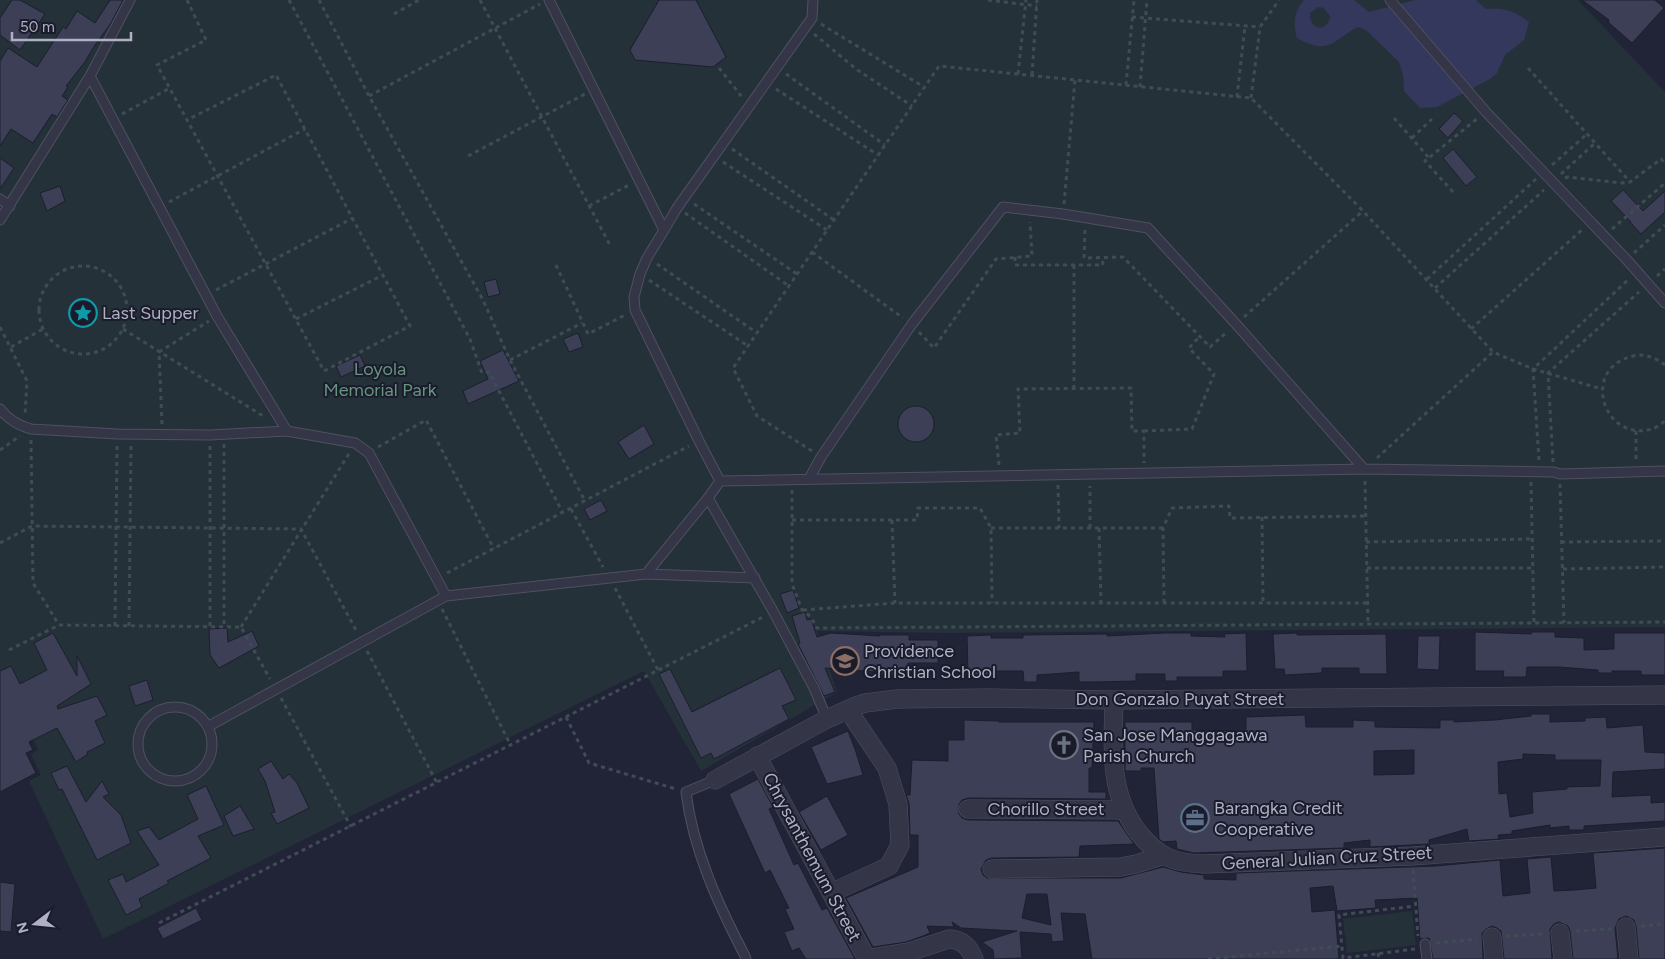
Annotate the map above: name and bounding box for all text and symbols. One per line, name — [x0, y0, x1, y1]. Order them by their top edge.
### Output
scale bar — [12, 10, 131, 42]
text: 50 m — [20, 18, 55, 36]
place icon: Last Supper — [68, 298, 98, 328]
place label: Last Supper — [102, 302, 198, 324]
park label: Loyola Memorial Park — [324, 358, 437, 401]
place label: Providence Christian School — [864, 640, 996, 683]
school or university icon: Providence Christian School — [830, 646, 860, 676]
street label: Don Gonzalo Puyat Street — [1076, 688, 1285, 710]
place label: San Jose Manggagawa Parish Church — [1083, 724, 1268, 767]
church icon: San Jose Manggagawa Parish Church — [1049, 730, 1079, 760]
street label: Chrysanthemum Street — [758, 769, 866, 946]
place label: Barangka Credit Cooperative — [1214, 797, 1343, 840]
street label: Chorillo Street — [988, 798, 1105, 820]
office icon: Barangka Credit Cooperative — [1180, 803, 1210, 833]
street label: General Julian Cruz Street — [1221, 841, 1433, 875]
north arrow — [10, 899, 60, 949]
text: N — [13, 920, 33, 935]

